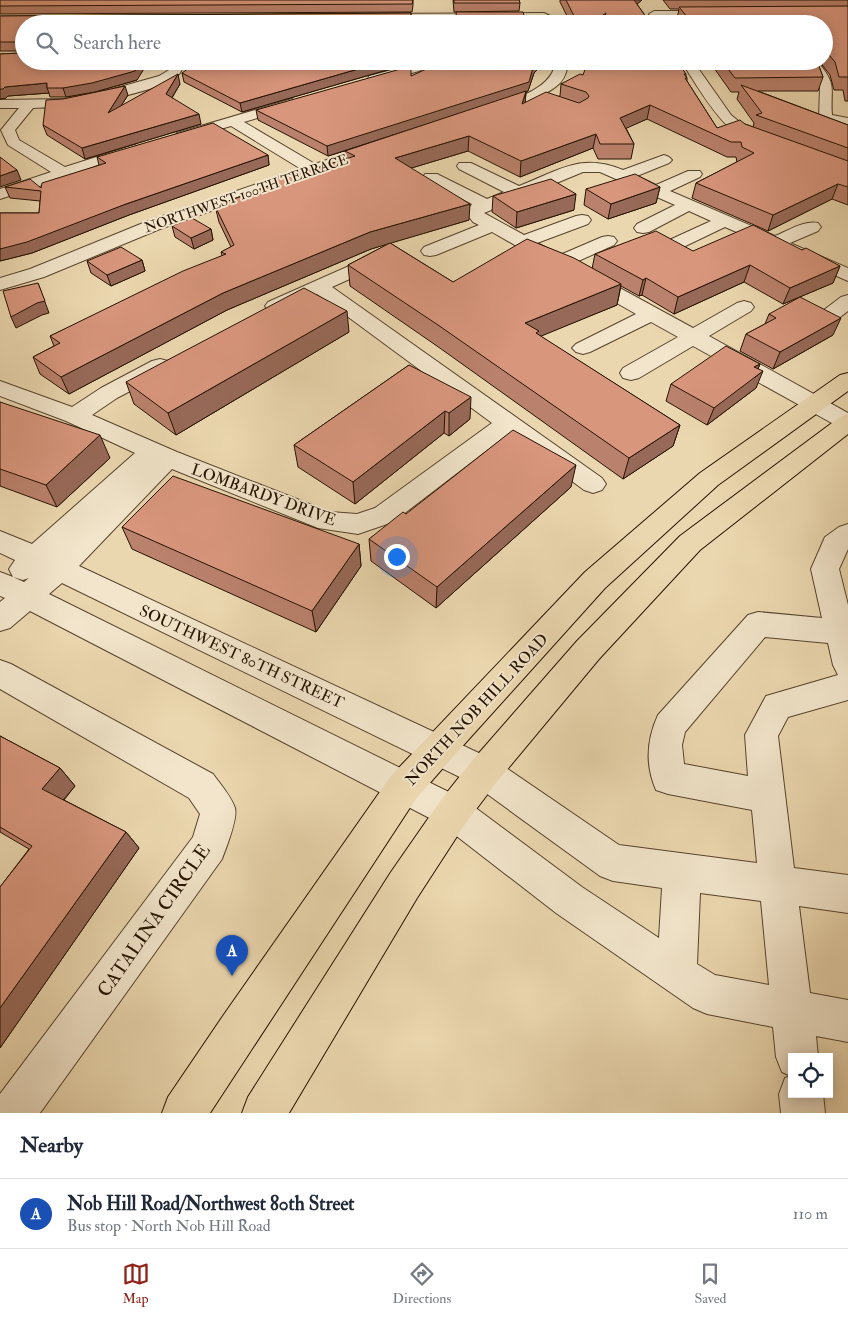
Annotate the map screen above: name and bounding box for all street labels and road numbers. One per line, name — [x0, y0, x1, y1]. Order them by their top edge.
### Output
street label: NORTHWEST 100TH TERRACE — [142, 151, 350, 236]
street label: LOMBARDY DRIVE — [189, 459, 339, 530]
street label: SOUTHWEST 80TH STREET — [136, 601, 347, 713]
street label: NORTH NOB HILL ROAD — [401, 630, 552, 790]
street label: CATALINA CIRCLE — [92, 839, 216, 1002]

